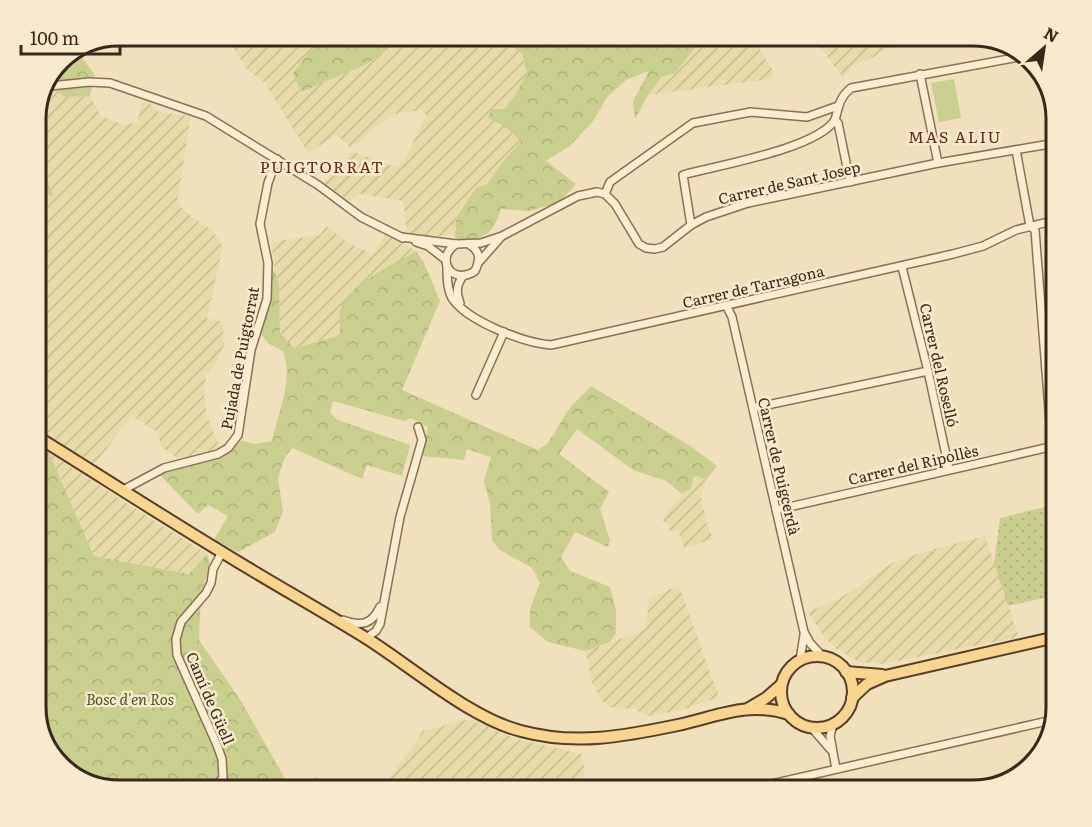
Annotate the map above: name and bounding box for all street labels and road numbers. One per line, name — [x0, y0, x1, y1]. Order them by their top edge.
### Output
street label: Carrer de Sant Josep — [716, 154, 862, 210]
street label: Carrer de Tarragona — [680, 258, 827, 313]
street label: Pujada de Puigtorrat — [214, 284, 264, 432]
street label: Carrer del Roselló — [915, 301, 965, 430]
street label: Carrer de Puigcerdà — [753, 395, 807, 538]
street label: Carrer del Ripollès — [846, 438, 980, 490]
street label: Camí de Güell — [181, 648, 241, 748]

